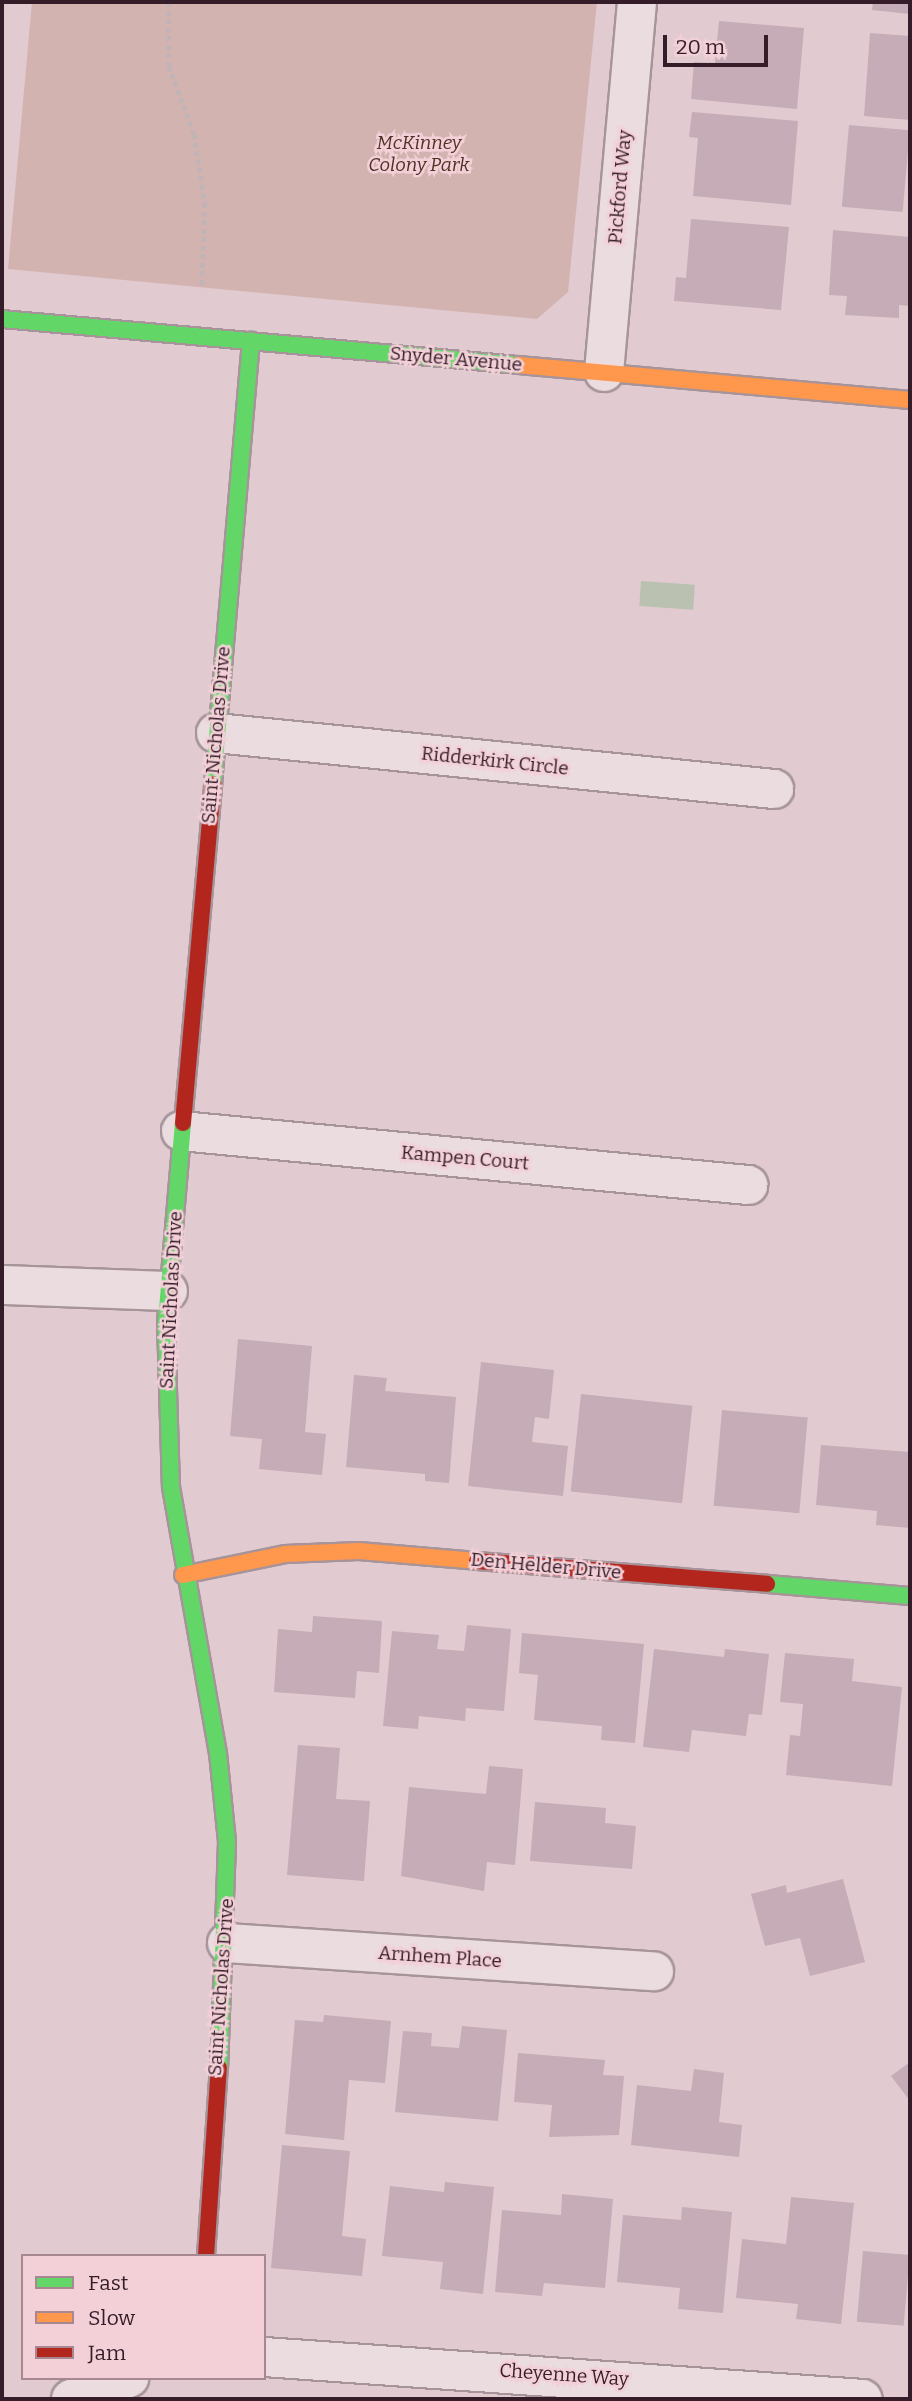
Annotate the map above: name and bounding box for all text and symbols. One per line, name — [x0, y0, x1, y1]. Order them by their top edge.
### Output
scale bar — [667, 21, 772, 65]
text: 20 m — [676, 34, 725, 60]
street label: Pickford Way — [604, 129, 636, 245]
park label: McKinney Colony Park — [368, 132, 470, 176]
street label: Snyder Avenue — [389, 342, 523, 376]
street label: Saint Nicholas Drive — [197, 645, 235, 825]
street label: Ridderkirk Circle — [420, 742, 570, 780]
street label: Kampen Court — [400, 1141, 530, 1175]
street label: Saint Nicholas Drive — [155, 1211, 187, 1389]
street label: Den Helder Drive — [470, 1548, 622, 1584]
street label: Saint Nicholas Drive — [203, 1897, 239, 2077]
street label: Arnhem Place — [377, 1941, 503, 1973]
legend — [21, 2254, 266, 2380]
text: Fast — [88, 2270, 128, 2296]
text: Slow — [88, 2305, 135, 2331]
text: Jam — [88, 2340, 126, 2366]
street label: Cheyenne Way — [499, 2359, 629, 2391]

